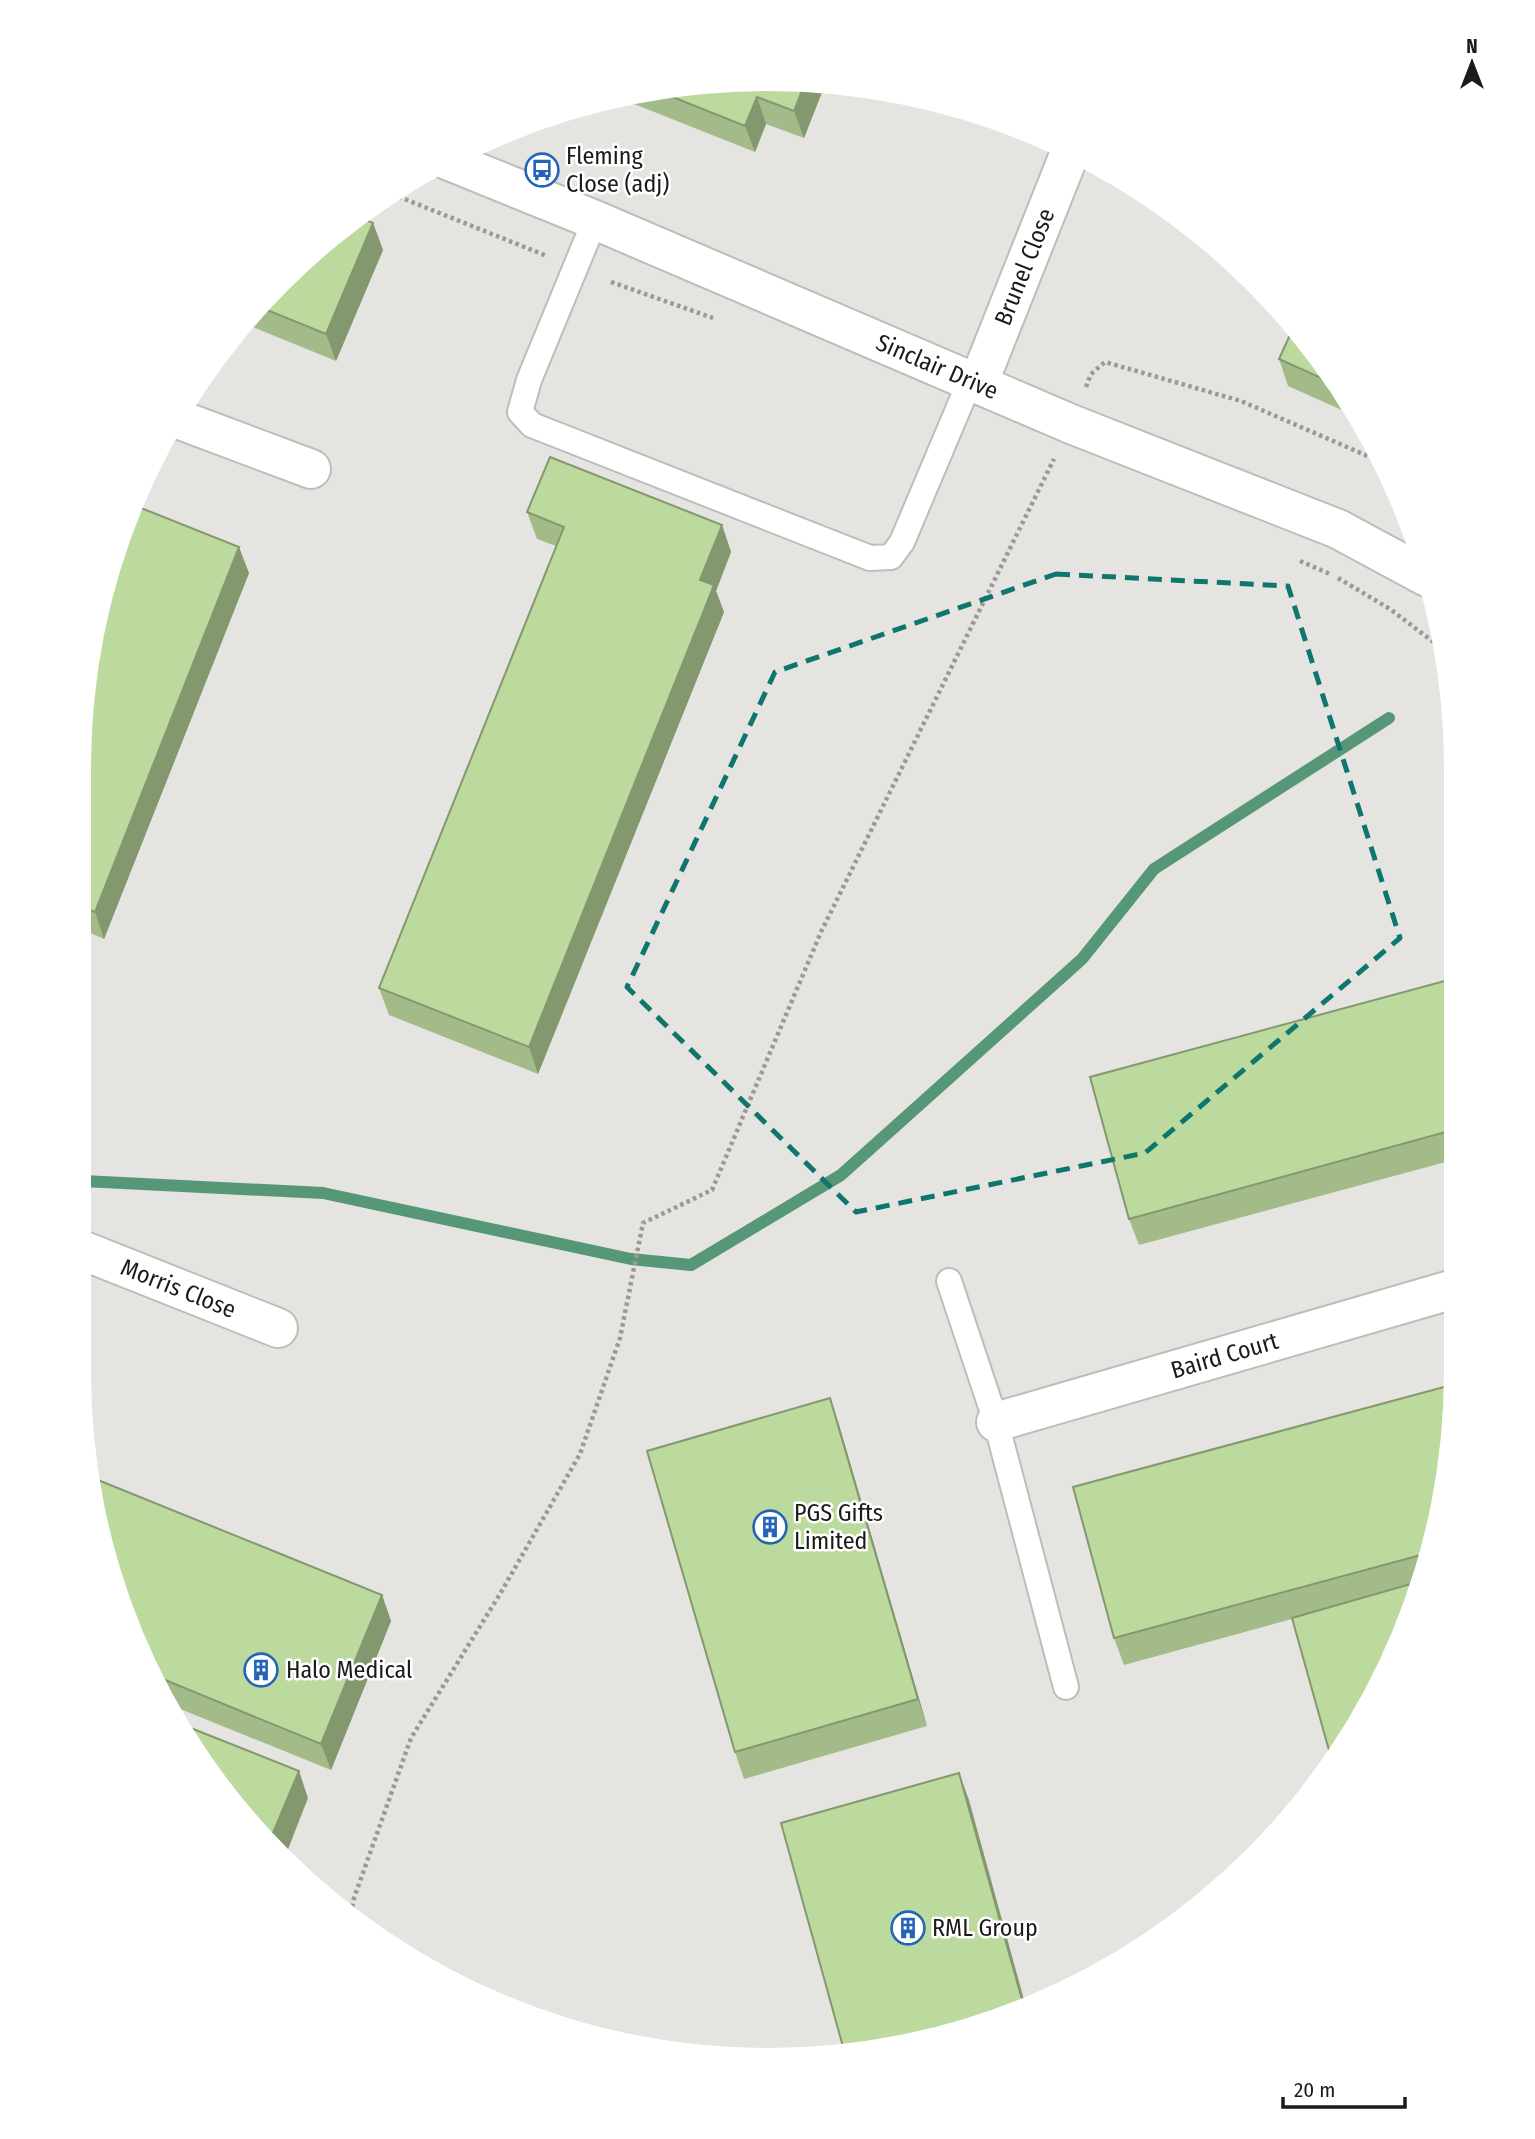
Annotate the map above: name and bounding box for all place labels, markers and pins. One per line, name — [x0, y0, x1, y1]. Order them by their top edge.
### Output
place label: Fleming Close (adj) — [566, 142, 669, 198]
bus stop icon: Fleming Close (adj) — [523, 151, 561, 189]
place label: PGS Gifts Limited — [794, 1499, 883, 1555]
building icon: PGS Gifts Limited — [751, 1508, 789, 1546]
building icon: Halo Medical — [242, 1651, 280, 1689]
place label: Halo Medical — [286, 1656, 412, 1684]
building icon: RML Group — [889, 1909, 927, 1947]
place label: RML Group — [932, 1914, 1038, 1942]

